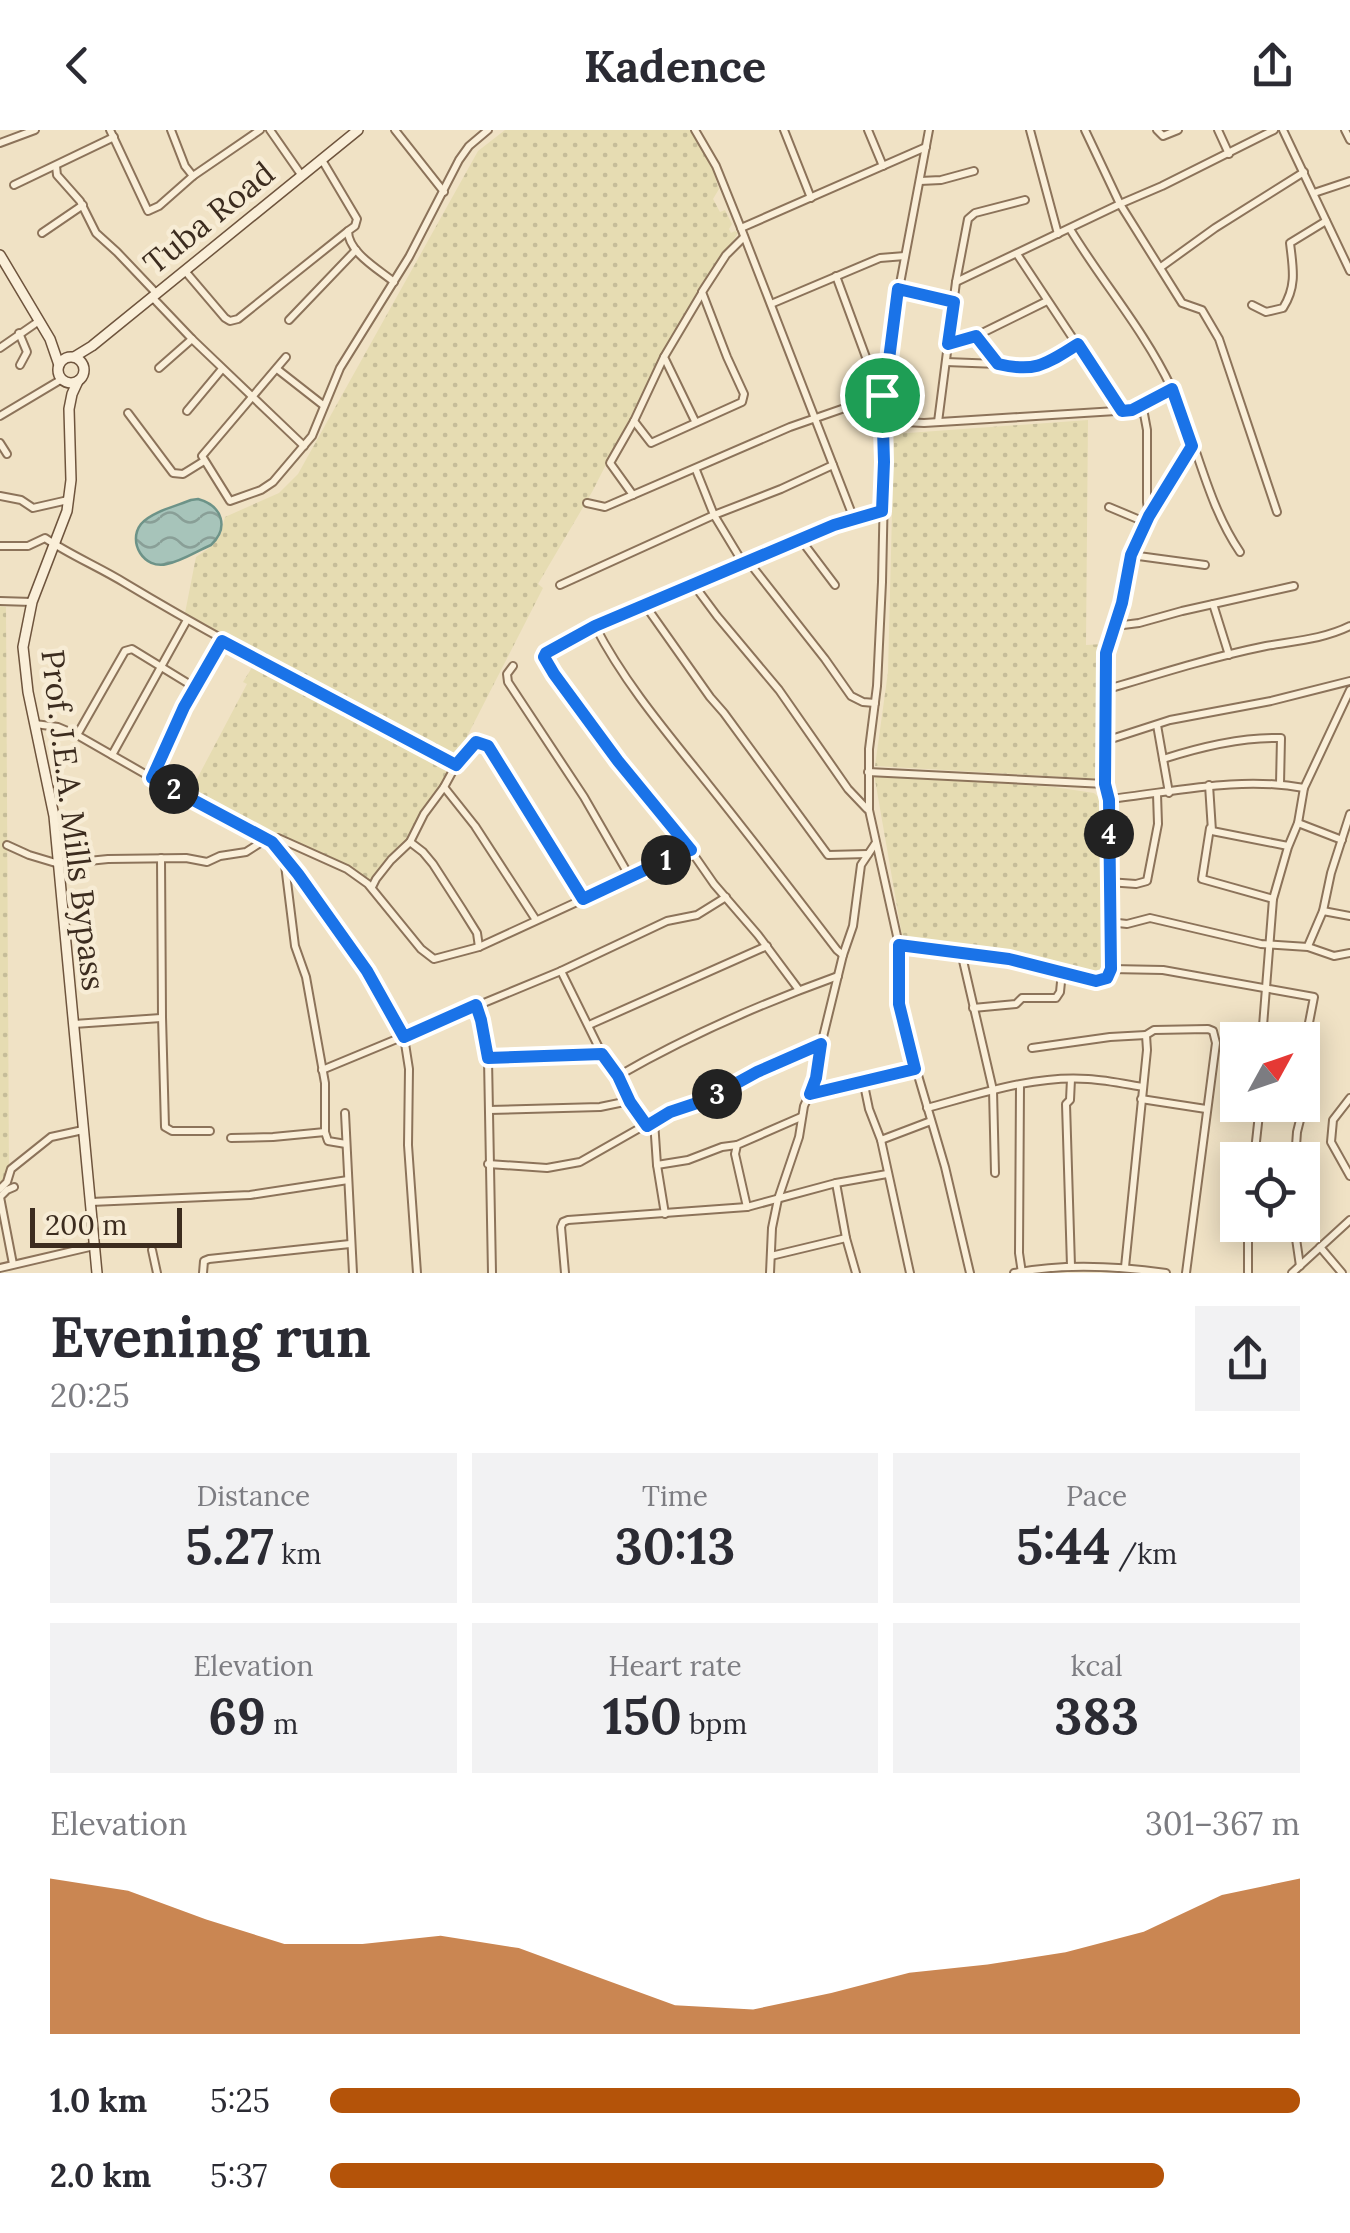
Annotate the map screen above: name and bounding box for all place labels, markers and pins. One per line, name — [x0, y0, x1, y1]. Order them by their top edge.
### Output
pin — [840, 353, 925, 438]
pin: 2 — [149, 764, 199, 814]
pin: 4 — [1084, 809, 1134, 859]
pin: 1 — [641, 835, 691, 885]
pin: 3 — [692, 1069, 742, 1119]

